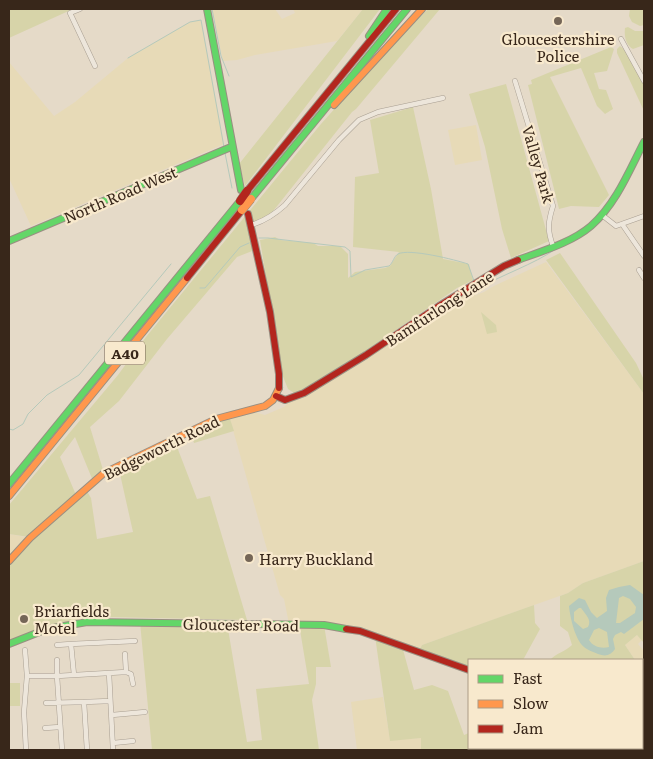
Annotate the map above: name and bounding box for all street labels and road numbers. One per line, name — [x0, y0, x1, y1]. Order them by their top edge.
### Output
street label: Valley Park — [517, 122, 561, 207]
street label: North Road West — [60, 160, 180, 228]
street label: Bamfurlong Lane — [381, 264, 498, 352]
road number: A40 — [105, 342, 145, 364]
street label: Badgeworth Road — [99, 409, 223, 485]
street label: Gloucester Road — [183, 611, 299, 637]

